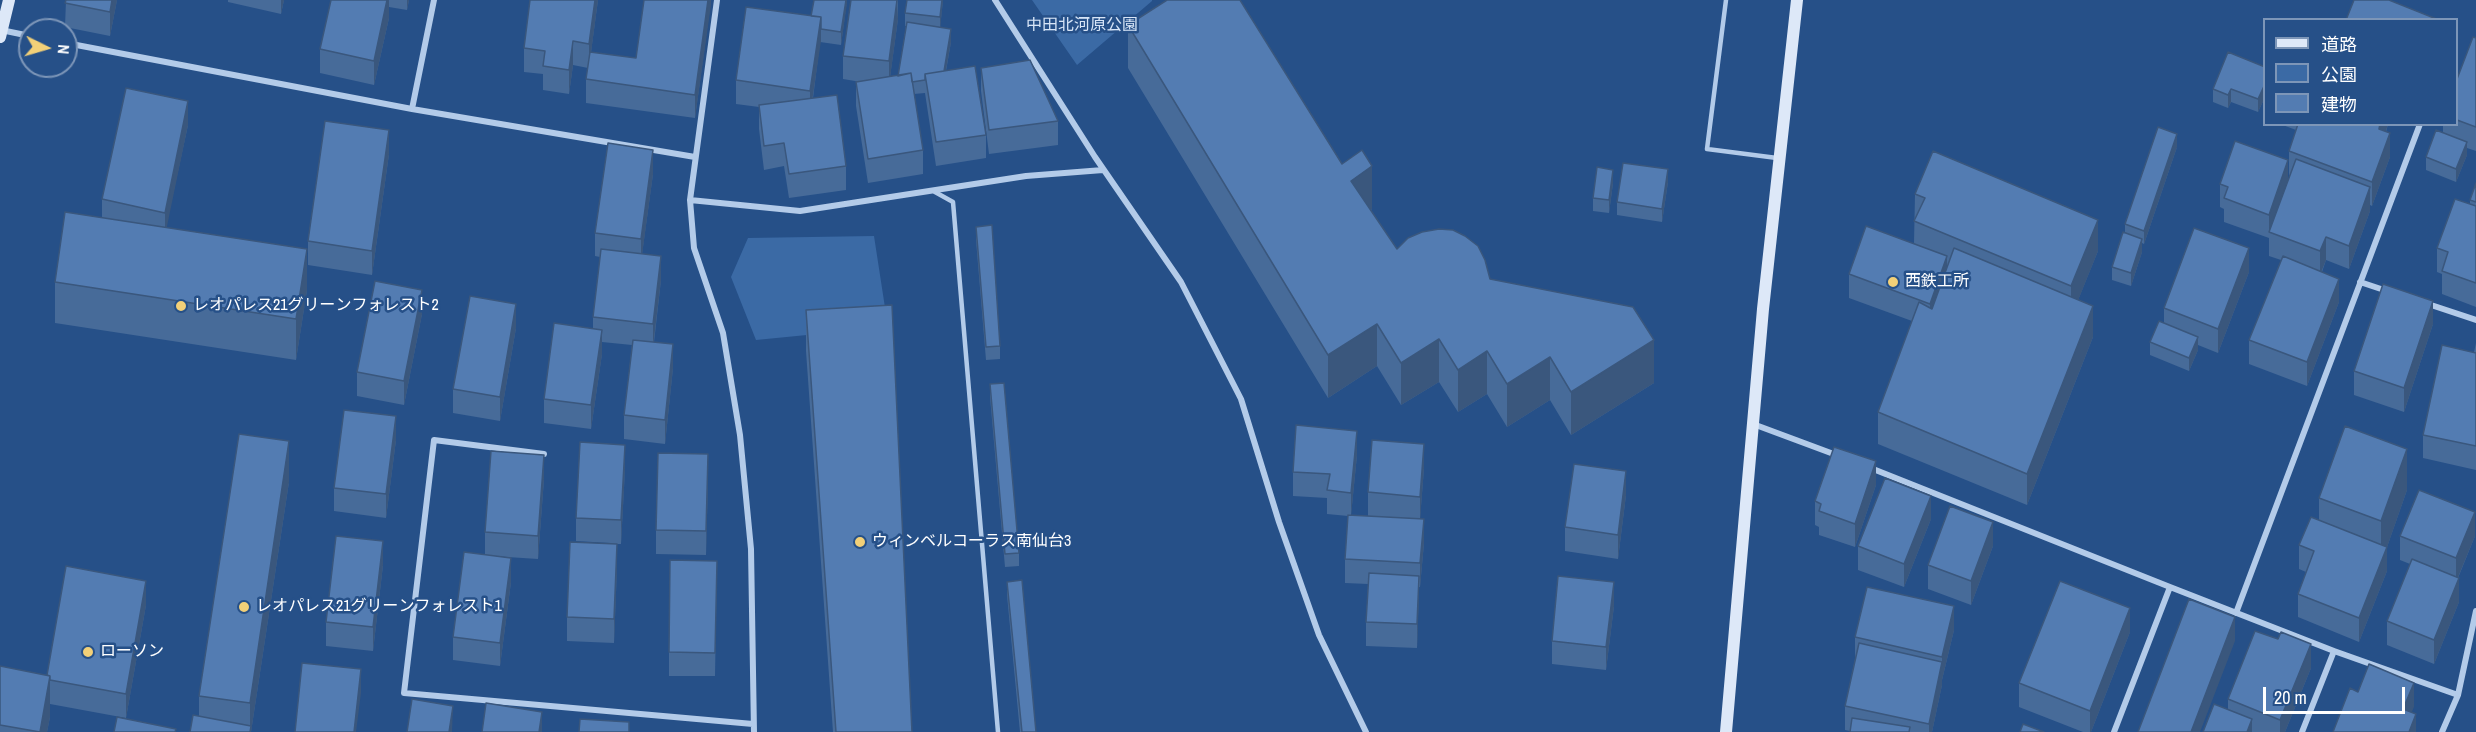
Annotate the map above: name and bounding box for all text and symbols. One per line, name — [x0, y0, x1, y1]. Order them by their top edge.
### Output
park label: 中田北河原公園 — [1026, 16, 1138, 36]
north arrow — [18, 18, 78, 78]
legend — [2263, 18, 2458, 126]
text: 道路 — [2321, 32, 2357, 57]
text: N — [53, 44, 75, 55]
text: 公園 — [2321, 62, 2357, 87]
text: 建物 — [2321, 92, 2357, 117]
place label: 西鉄工所 — [1905, 272, 1969, 292]
marker: 西鉄工所 — [1886, 275, 1900, 289]
place label: レオパレス21グリーンフォレスト2 — [193, 296, 439, 316]
marker: レオパレス21グリーンフォレスト2 — [174, 299, 188, 313]
place label: ウィンベルコーラス南仙台3 — [872, 532, 1071, 552]
marker: ウィンベルコーラス南仙台3 — [853, 535, 867, 549]
place label: レオパレス21グリーンフォレスト1 — [256, 597, 502, 617]
marker: レオパレス21グリーンフォレスト1 — [237, 600, 251, 614]
place label: ローソン — [100, 642, 164, 662]
marker: ローソン — [81, 645, 95, 659]
scale bar — [2266, 675, 2408, 713]
text: 20 m — [2274, 685, 2307, 710]

